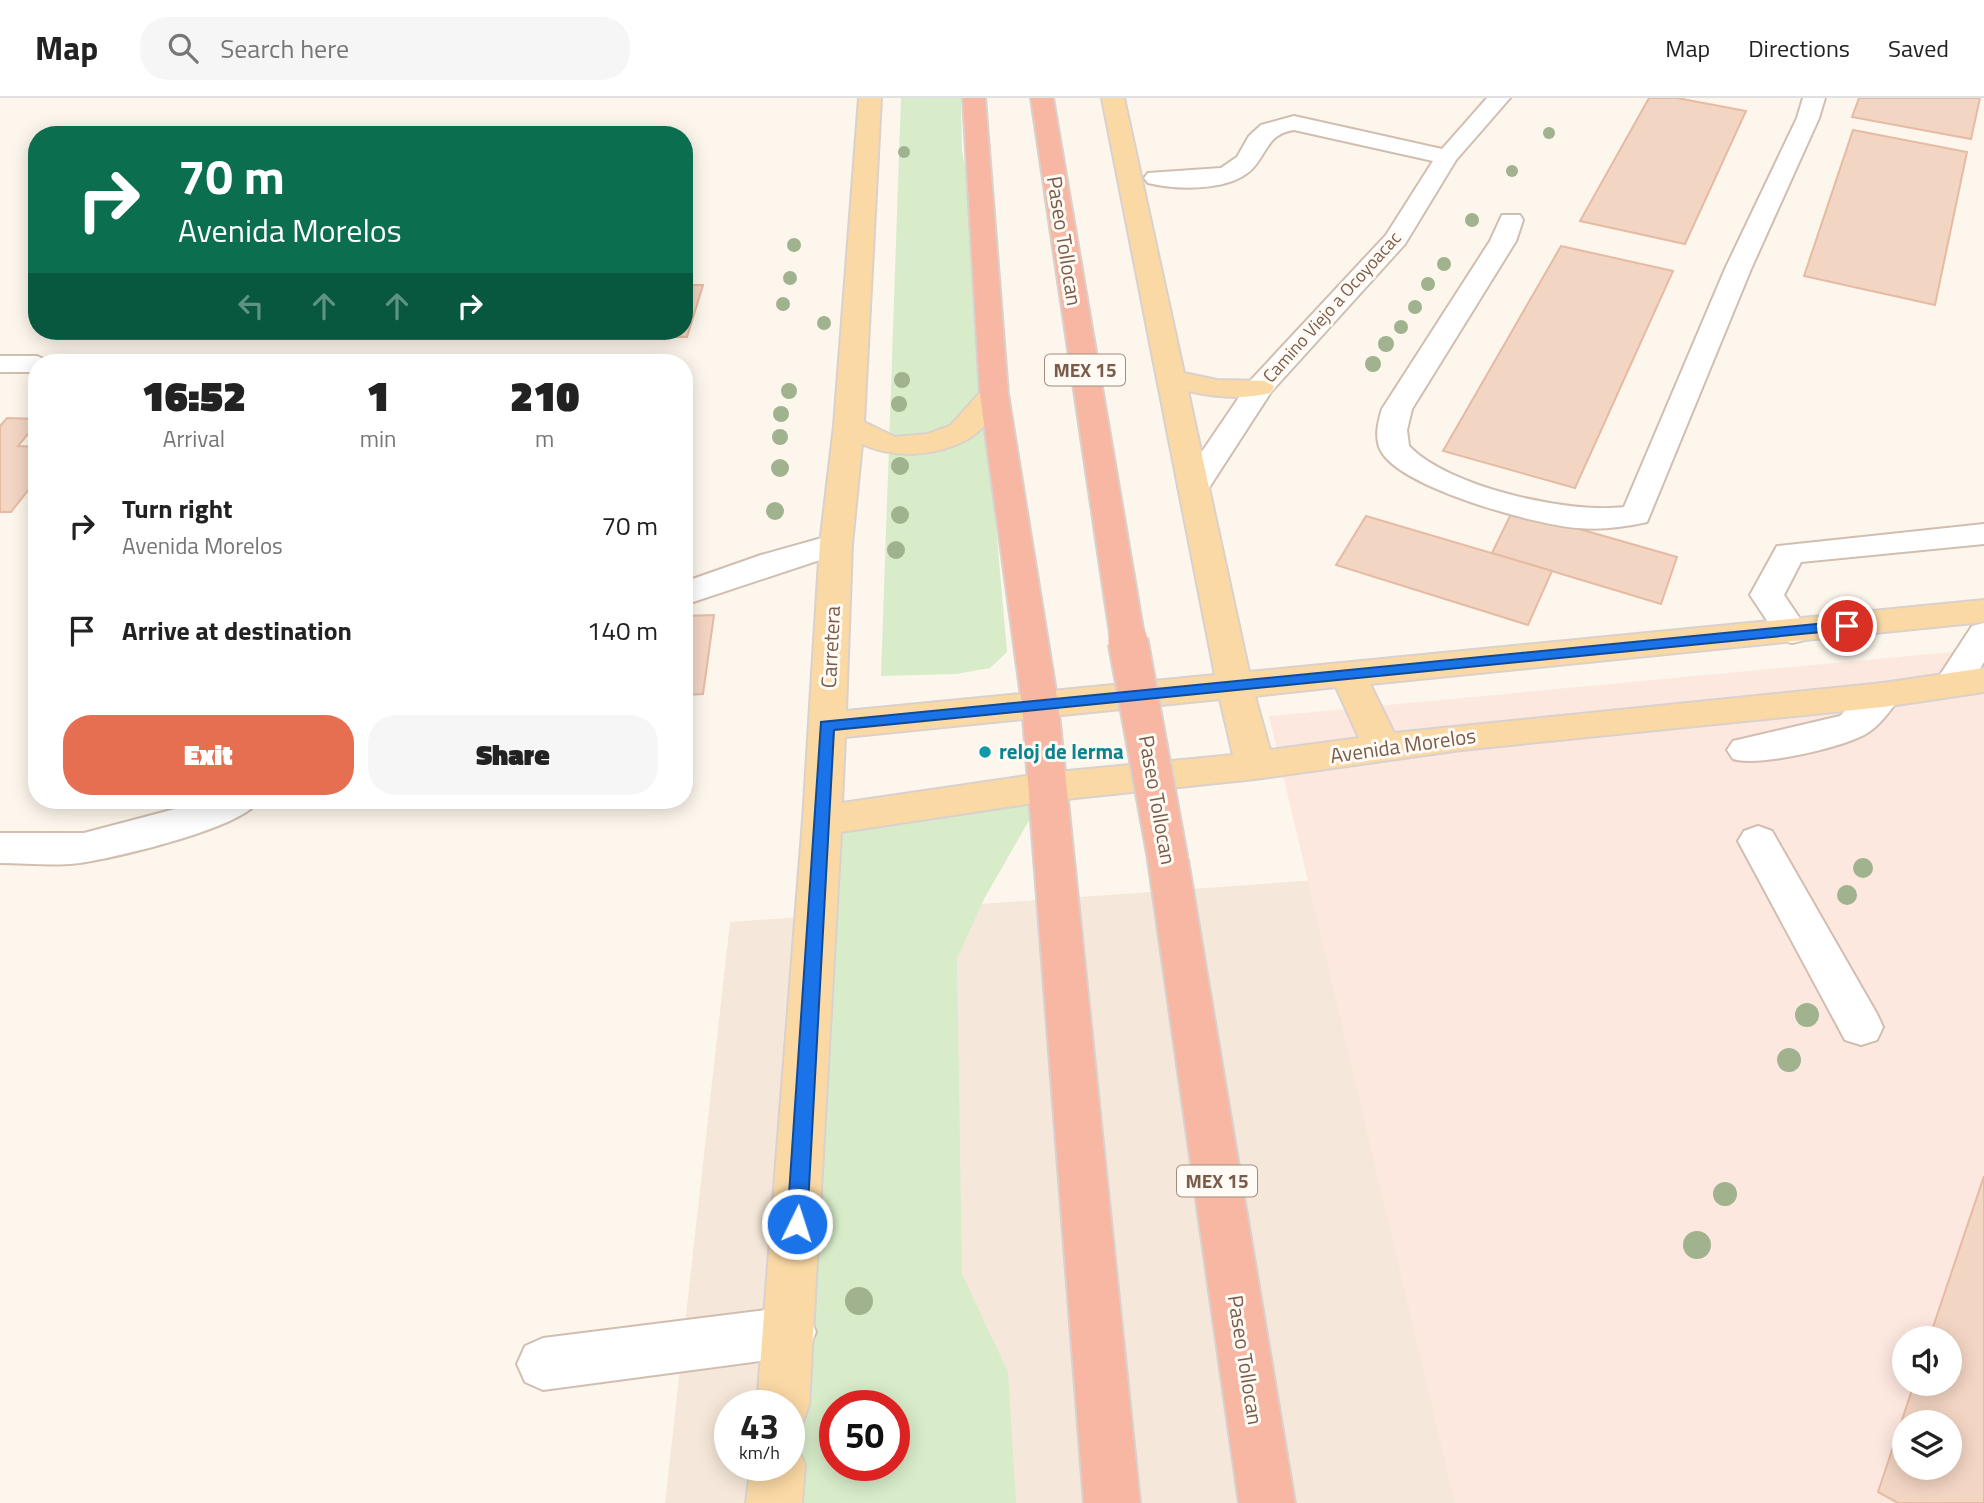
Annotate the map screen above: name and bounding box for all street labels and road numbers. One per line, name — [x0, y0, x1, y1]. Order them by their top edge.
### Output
street label: Paseo Tollocan — [1039, 174, 1091, 308]
street label: Camino Viejo a Ocoyoacac — [1256, 225, 1407, 388]
road number: MEX 15 — [1045, 354, 1125, 386]
street label: Carretera — [812, 604, 848, 689]
street label: Avenida Morelos — [1328, 719, 1478, 771]
street label: Paseo Tollocan — [1131, 733, 1185, 867]
road number: MEX 15 — [1177, 1166, 1257, 1196]
street label: Paseo Tollocan — [1220, 1293, 1272, 1427]

